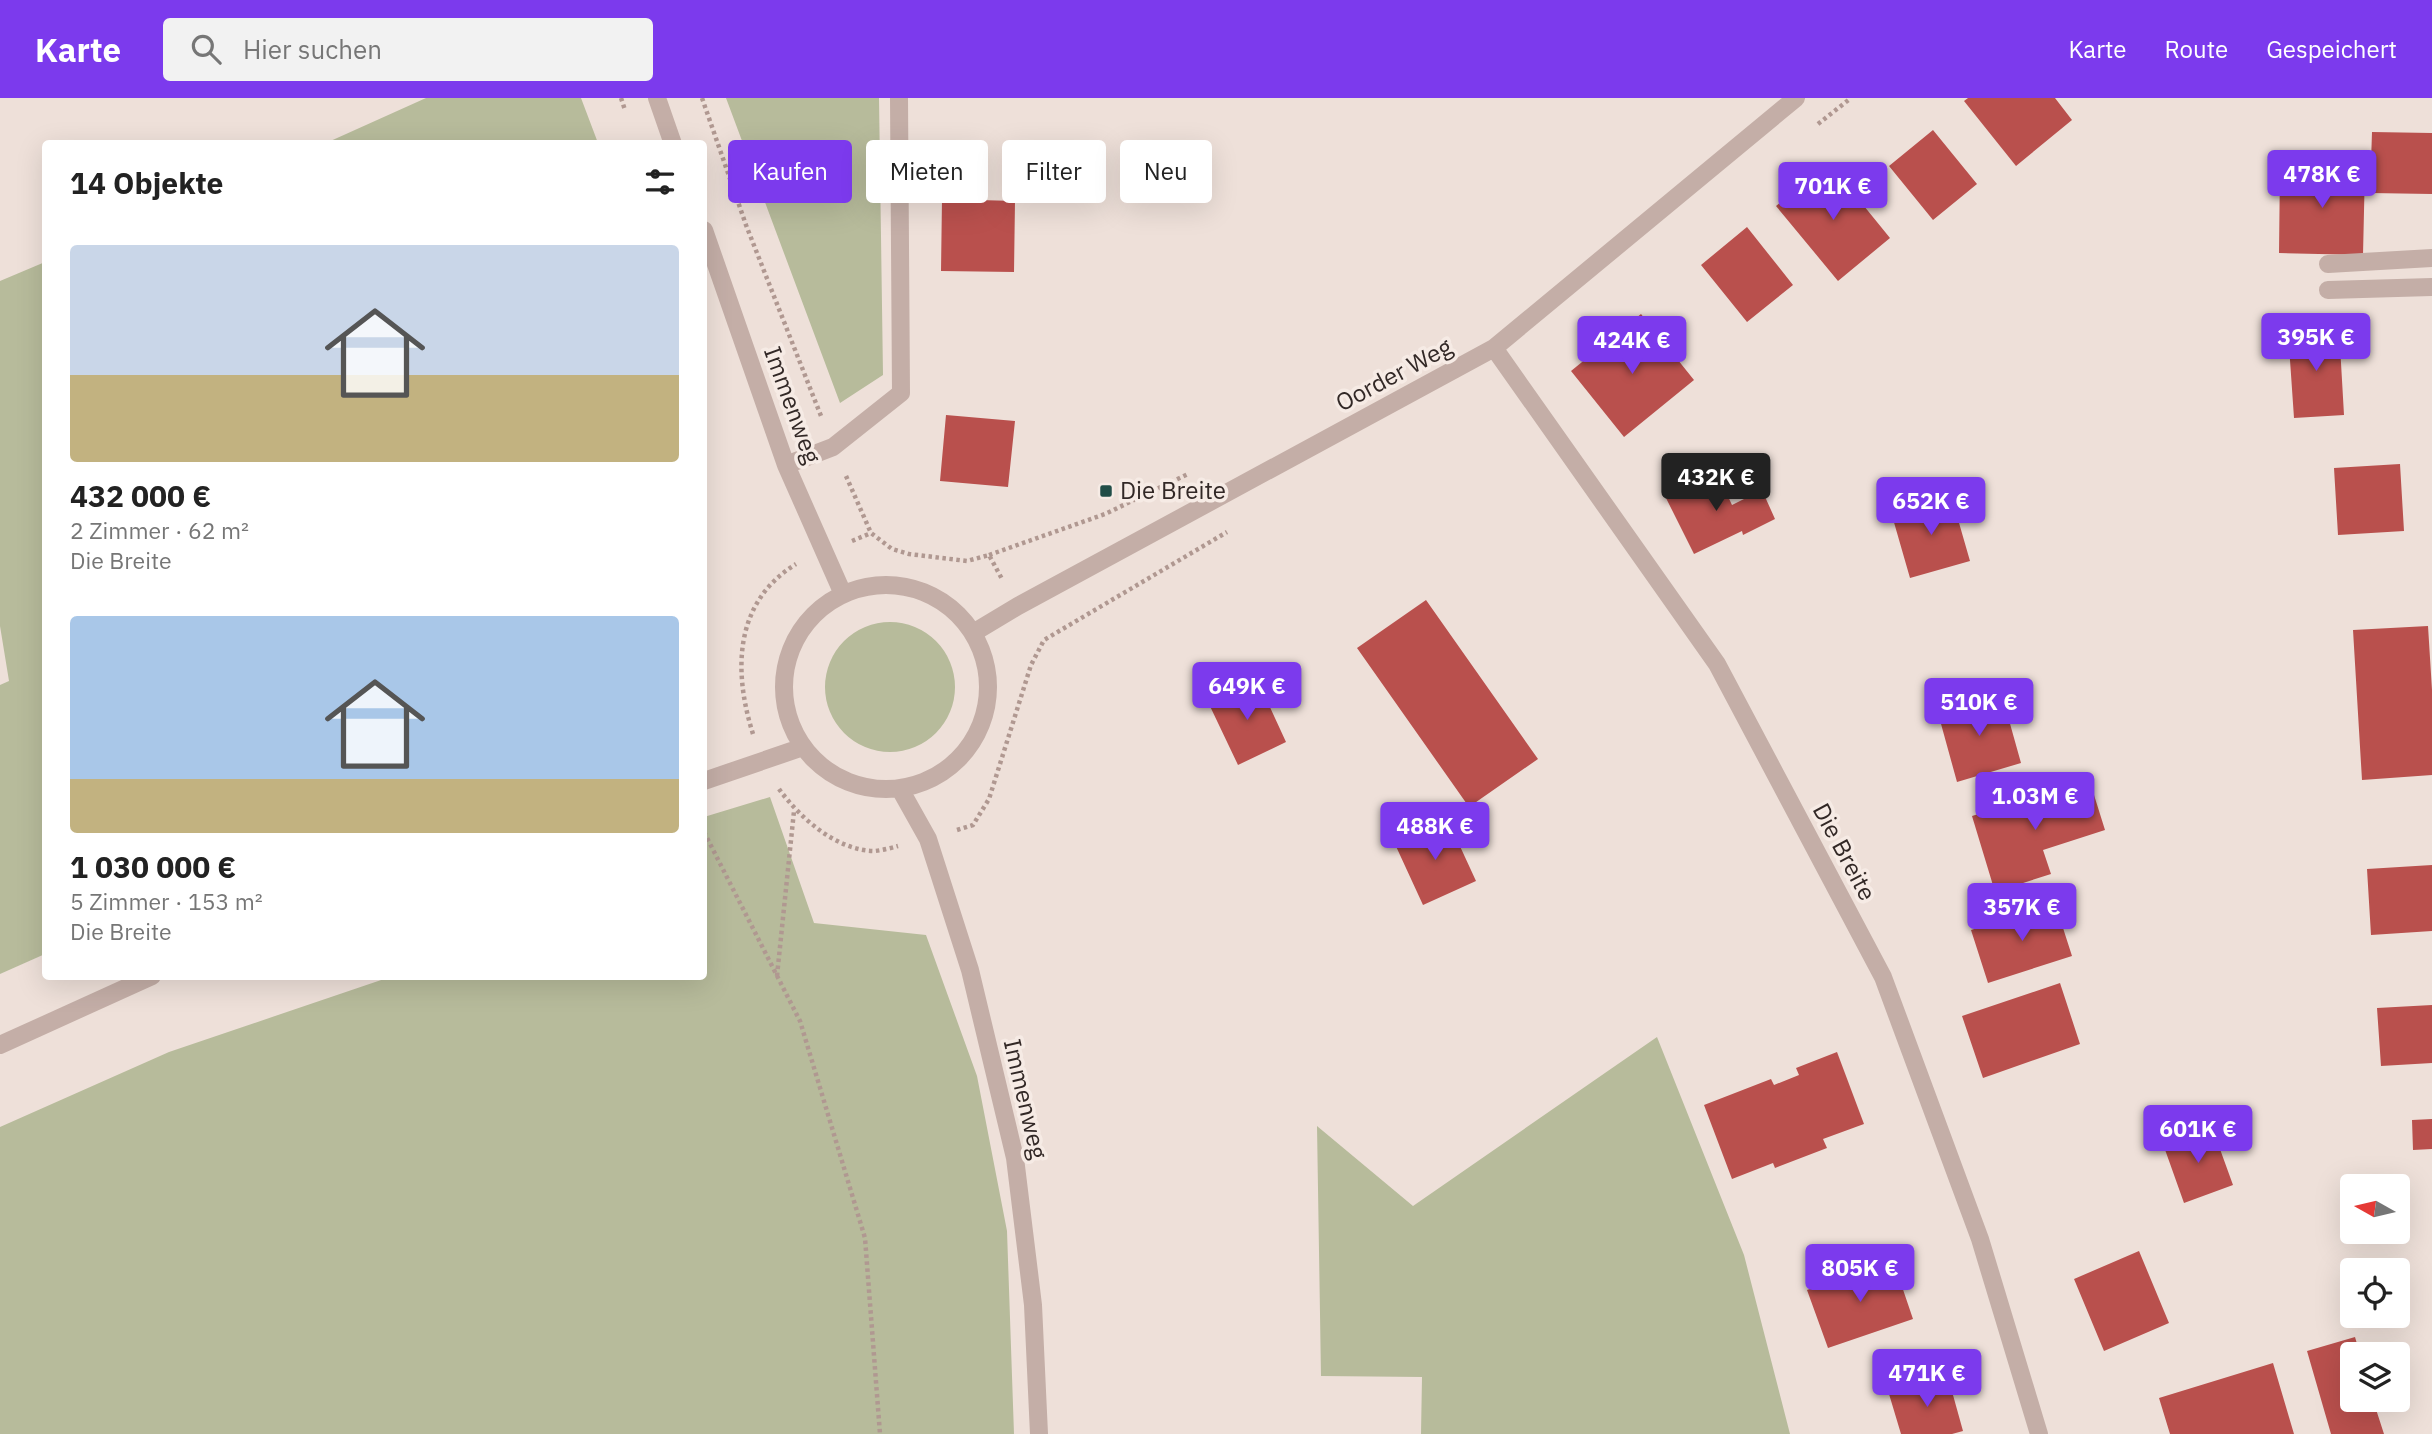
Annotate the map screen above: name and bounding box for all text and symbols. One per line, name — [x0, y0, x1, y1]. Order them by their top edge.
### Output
search box — [163, 18, 653, 81]
text: Karte — [35, 28, 121, 71]
icon: search — [187, 30, 225, 68]
text: Hier suchen — [243, 32, 382, 66]
text: Karte — [2068, 33, 2127, 65]
text: Route — [2165, 33, 2228, 65]
text: Gespeichert — [2266, 33, 2397, 65]
chip: Kaufen — [728, 140, 852, 203]
chip: Mieten — [866, 140, 988, 203]
chip: Filter — [1002, 140, 1106, 203]
chip: Neu — [1120, 140, 1212, 203]
pin: 478K € — [2265, 150, 2379, 210]
text: 478K € — [2283, 158, 2361, 188]
pin: 701K € — [1776, 162, 1890, 222]
text: 14 Objekte — [70, 163, 223, 202]
icon: filters — [641, 163, 679, 201]
text: 701K € — [1794, 170, 1872, 200]
icon: home — [312, 290, 438, 416]
pin: 395K € — [2259, 314, 2373, 373]
pin: 424K € — [1575, 316, 1689, 376]
text: 395K € — [2277, 321, 2355, 351]
text: 424K € — [1593, 324, 1671, 354]
street label: Oorder Weg — [1330, 330, 1458, 418]
street label: Immenweg — [757, 342, 829, 468]
pin: 432K € — [1659, 454, 1773, 513]
text: 432K € — [1677, 461, 1755, 491]
place label: Die Breite — [1120, 474, 1226, 506]
text: 432 000 € — [70, 476, 211, 515]
pin: 652K € — [1874, 478, 1988, 537]
marker: Die Breite — [1098, 483, 1114, 499]
text: 652K € — [1892, 485, 1970, 515]
text: 2 Zimmer · 62 m² — [70, 515, 249, 545]
text: Die Breite — [70, 545, 172, 575]
icon: home — [312, 661, 438, 787]
pin: 649K € — [1190, 662, 1304, 722]
text: 649K € — [1208, 670, 1286, 700]
pin: 510K € — [1922, 678, 2036, 738]
text: 510K € — [1940, 686, 2018, 716]
pin: 1.03M € — [1970, 772, 2100, 832]
text: 1.03M € — [1991, 780, 2079, 810]
street label: Die Breite — [1806, 797, 1884, 906]
pin: 488K € — [1378, 802, 1492, 862]
text: 488K € — [1396, 810, 1474, 840]
text: 1 030 000 € — [70, 847, 236, 886]
pin: 357K € — [1965, 884, 2079, 943]
text: 5 Zimmer · 153 m² — [70, 886, 263, 916]
text: 357K € — [1983, 891, 2061, 921]
text: Die Breite — [70, 916, 172, 946]
street label: Immenweg — [997, 1036, 1055, 1162]
pin: 601K € — [2141, 1105, 2255, 1165]
text: 601K € — [2159, 1113, 2237, 1143]
north arrow — [2340, 1174, 2410, 1244]
map controls — [2340, 1174, 2410, 1412]
pin: 805K € — [1803, 1244, 1917, 1304]
text: 805K € — [1821, 1252, 1899, 1282]
button: locate — [2340, 1258, 2410, 1328]
button: layers — [2340, 1342, 2410, 1412]
pin: 471K € — [1870, 1350, 1984, 1409]
text: 471K € — [1888, 1357, 1966, 1387]

